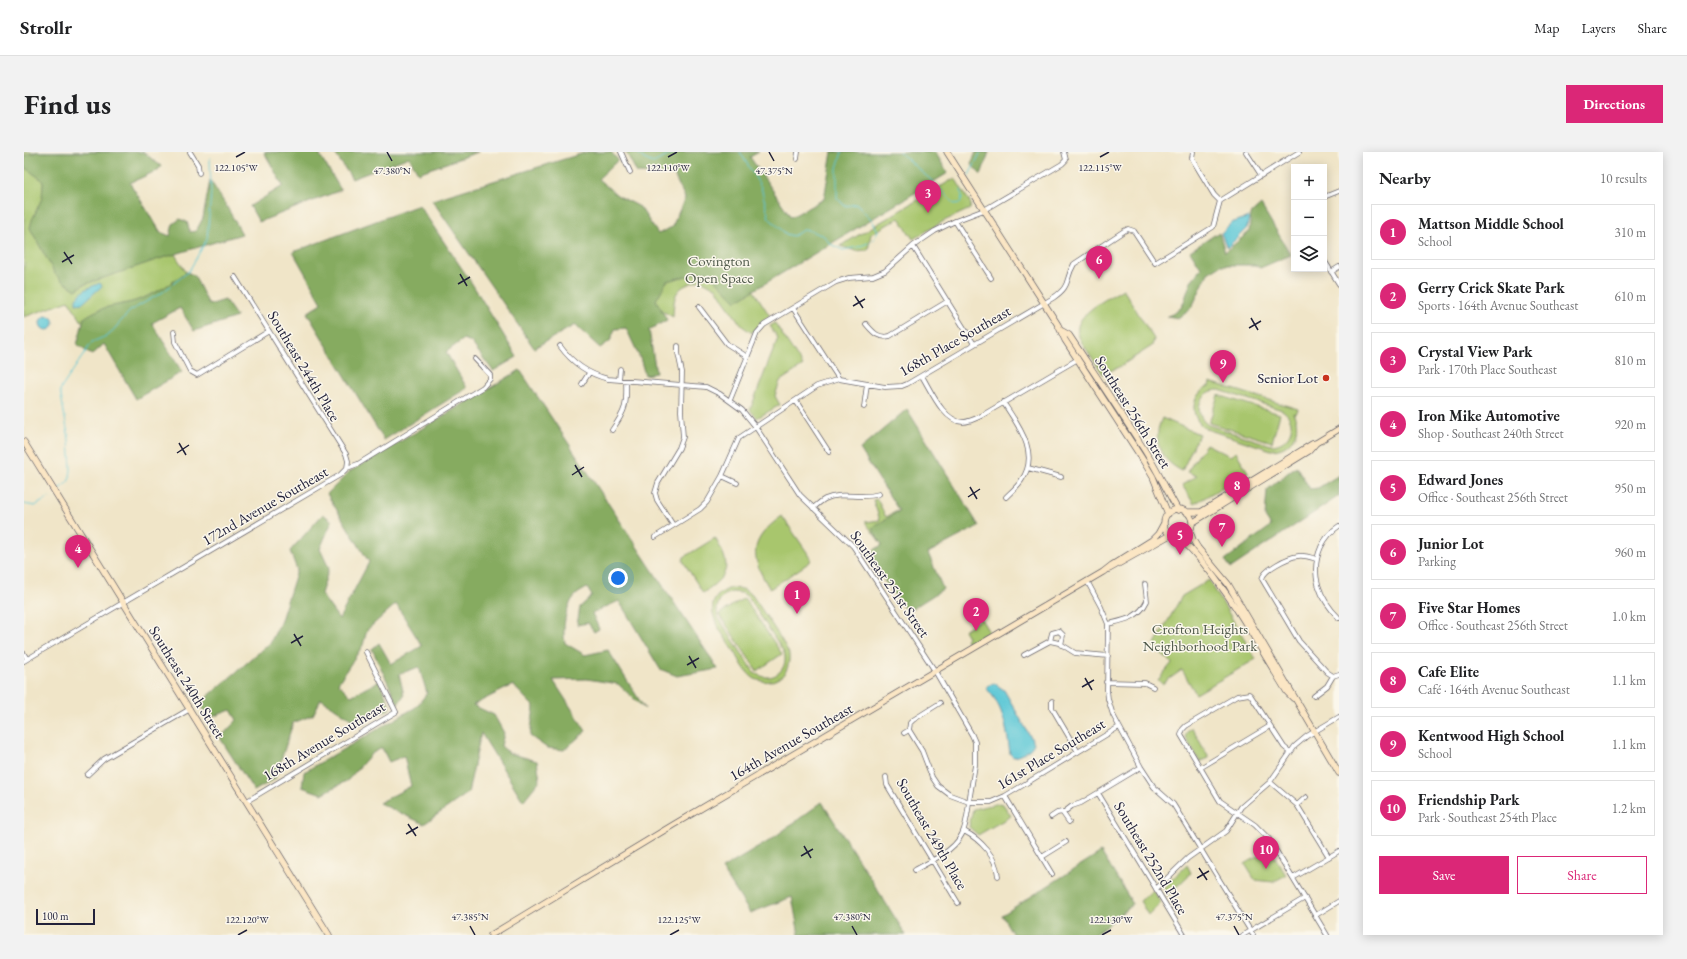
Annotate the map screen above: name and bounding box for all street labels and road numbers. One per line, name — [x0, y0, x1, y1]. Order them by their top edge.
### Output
street label: 168th Place Southeast — [896, 301, 1014, 380]
street label: Southeast 244th Place — [264, 307, 345, 425]
street label: Southeast 256th Street — [1091, 352, 1176, 472]
street label: 172nd Avenue Southeast — [198, 462, 331, 549]
street label: Southeast 251st Street — [846, 527, 935, 641]
street label: Southeast 240th Street — [145, 622, 230, 742]
street label: 168th Avenue Southeast — [259, 696, 389, 785]
street label: 164th Avenue Southeast — [726, 698, 856, 785]
street label: 161st Place Southeast — [993, 714, 1109, 793]
street label: Southeast 249th Place — [893, 775, 972, 893]
street label: Southeast 252nd Place — [1110, 798, 1193, 918]

